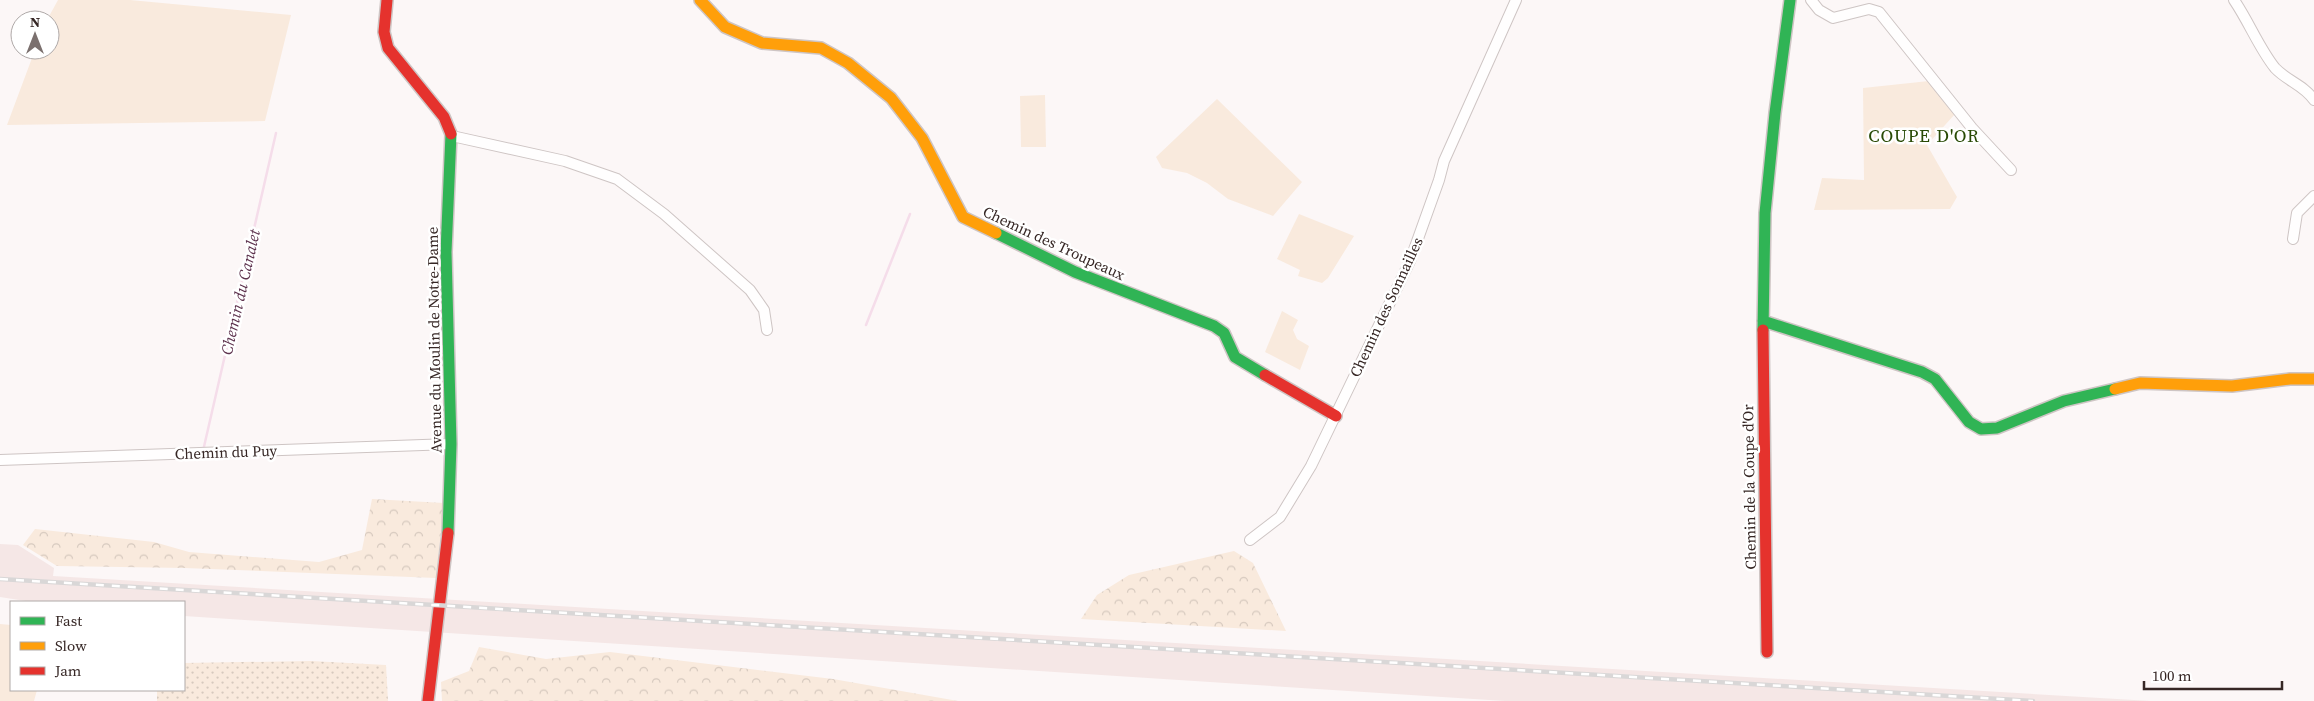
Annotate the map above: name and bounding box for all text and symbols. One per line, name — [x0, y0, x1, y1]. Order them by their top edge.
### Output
north arrow — [10, 10, 60, 60]
text: N — [30, 12, 40, 32]
district label: COUPE D'OR — [1868, 123, 1980, 148]
street label: Chemin des Troupeaux — [980, 201, 1129, 285]
water label: Chemin du Canalet — [215, 226, 265, 357]
street label: Avenue du Moulin de Notre-Dame — [422, 226, 446, 453]
street label: Chemin des Sonnailles — [1344, 234, 1428, 380]
street label: Chemin de la Coupe d'Or — [1737, 404, 1761, 570]
street label: Chemin du Puy — [175, 440, 278, 464]
legend — [10, 601, 185, 691]
text: Fast — [55, 610, 82, 631]
text: Slow — [55, 635, 87, 656]
scale bar — [2144, 658, 2282, 690]
text: Jam — [54, 660, 82, 681]
text: 100 m — [2152, 665, 2192, 686]

